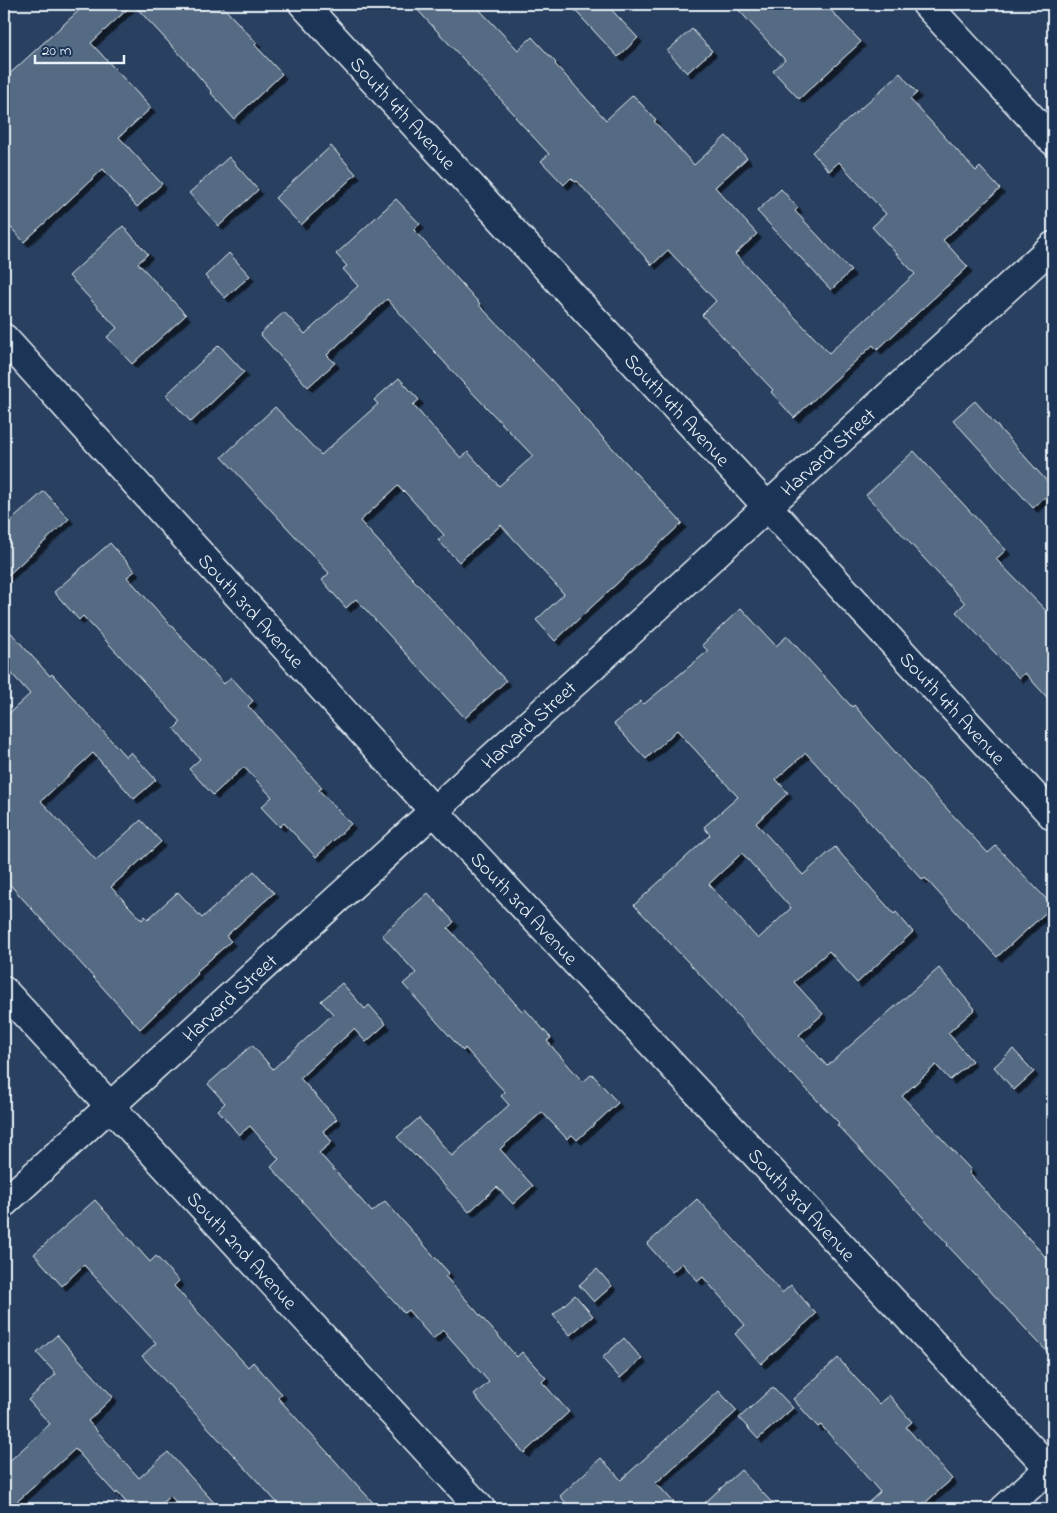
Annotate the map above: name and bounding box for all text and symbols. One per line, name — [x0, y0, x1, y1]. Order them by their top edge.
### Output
scale bar — [35, 32, 124, 64]
text: 20 m — [42, 40, 72, 62]
street label: South 4th Avenue — [342, 51, 462, 178]
street label: South 4th Avenue — [616, 348, 736, 474]
street label: Harvard Street — [775, 402, 884, 505]
street label: South 3rd Avenue — [190, 548, 310, 676]
street label: South 4th Avenue — [891, 646, 1011, 773]
street label: Harvard Street — [476, 675, 585, 778]
street label: South 3rd Avenue — [462, 846, 584, 973]
street label: Harvard Street — [177, 948, 285, 1050]
street label: South 3rd Avenue — [740, 1143, 861, 1269]
street label: South 2nd Avenue — [179, 1186, 303, 1317]

